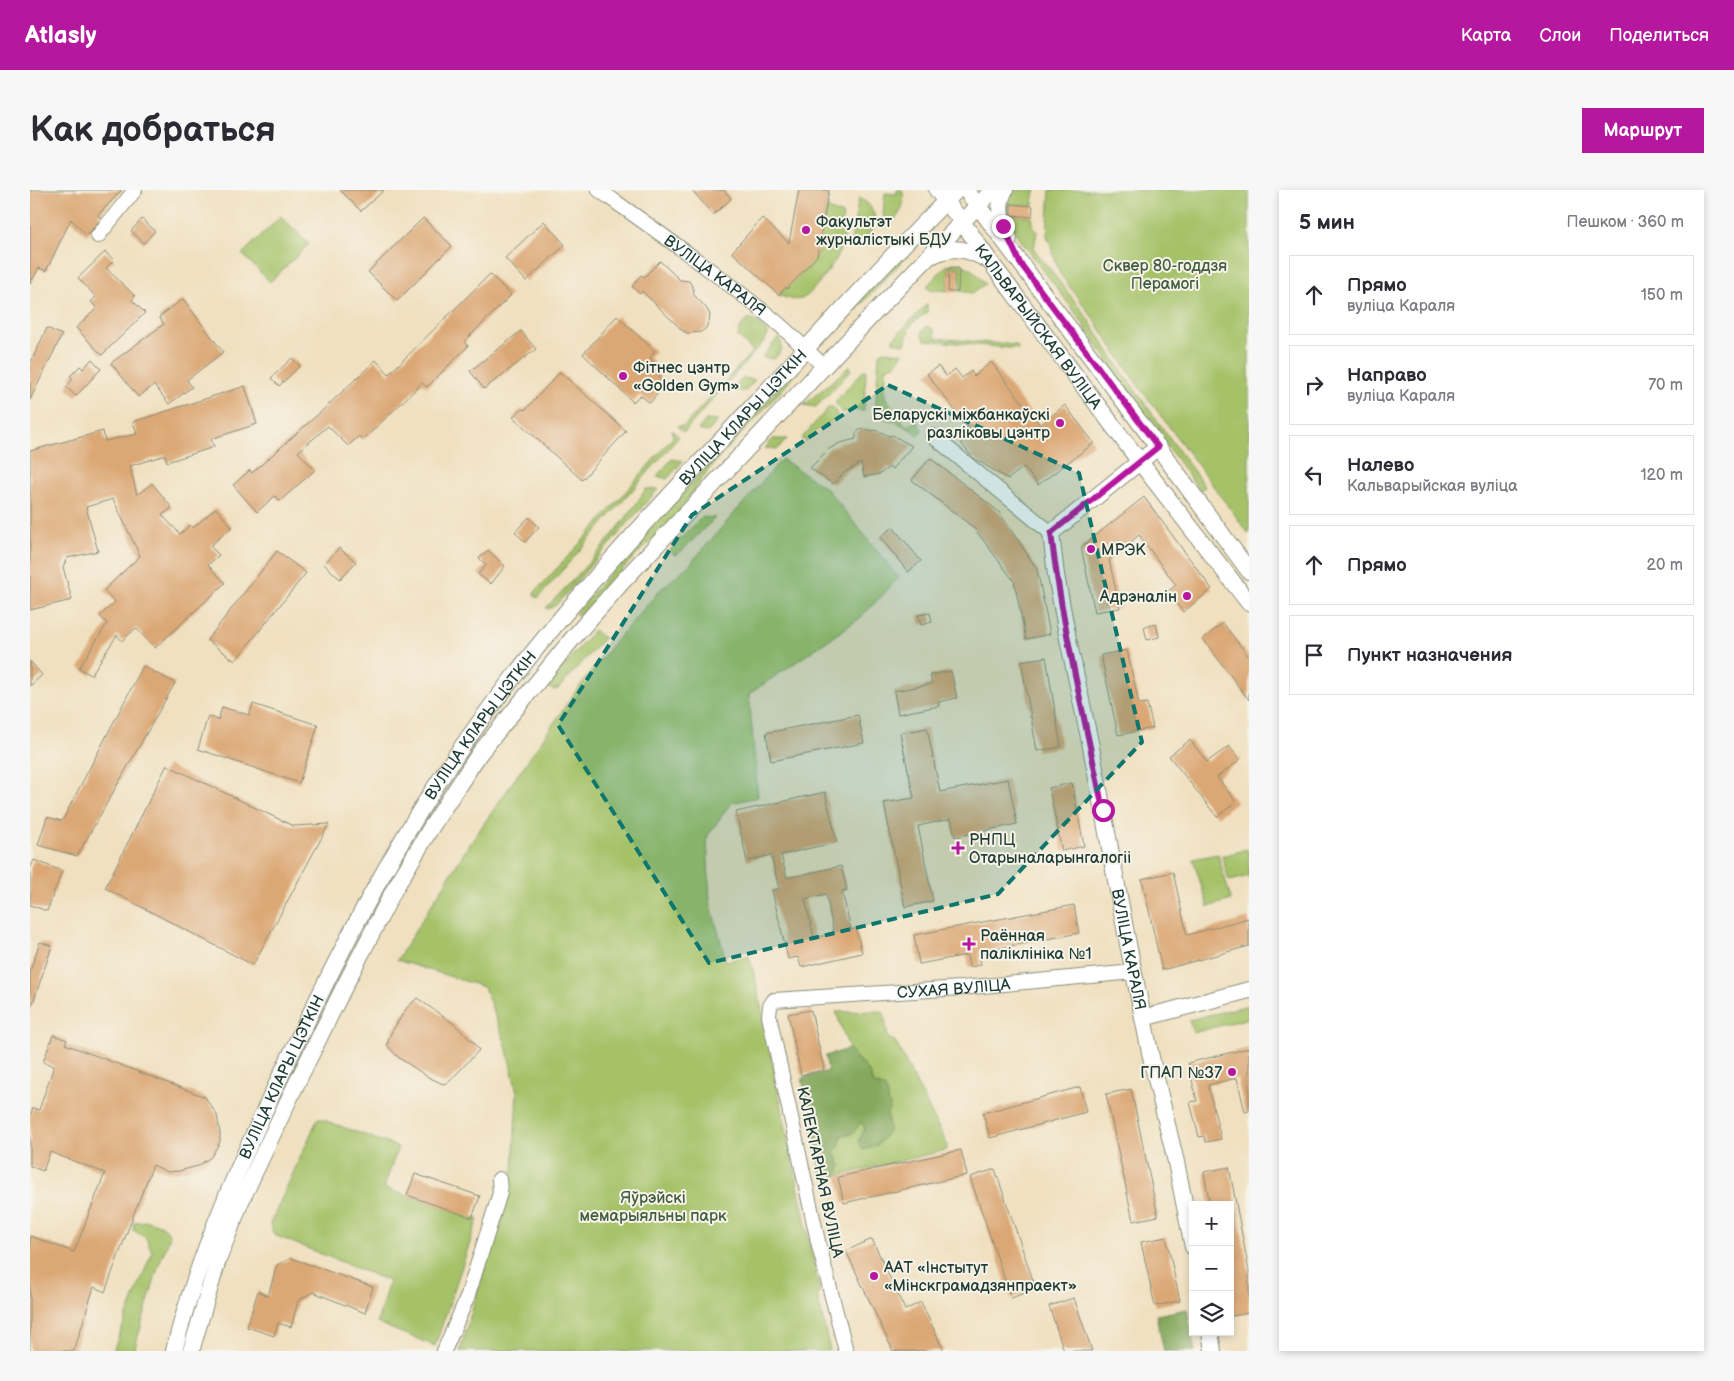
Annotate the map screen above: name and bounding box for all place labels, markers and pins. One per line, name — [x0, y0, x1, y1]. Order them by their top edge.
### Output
place label: Факультэт журналістыкі БДУ — [816, 213, 952, 250]
marker: Факультэт журналістыкі БДУ — [800, 224, 812, 236]
place label: Фітнес цэнтр «Golden Gym» — [633, 359, 739, 396]
marker: Фітнес цэнтр «Golden Gym» — [617, 370, 629, 382]
place label: Беларускі міжбанкаўскі разліковы цэнтр — [872, 406, 1050, 443]
marker: Беларускі міжбанкаўскі разліковы цэнтр — [1054, 417, 1066, 429]
place label: МРЭК — [1101, 541, 1146, 560]
marker: МРЭК — [1085, 543, 1097, 555]
place label: Адрэналін — [1099, 588, 1177, 607]
marker: Адрэналін — [1181, 590, 1193, 602]
place label: РНПЦ Отарыналарынгалогіі — [969, 831, 1131, 868]
marker: РНПЦ Отарыналарынгалогіі — [951, 841, 965, 855]
place label: Раённая паліклініка №1 — [980, 927, 1092, 964]
marker: Раённая паліклініка №1 — [962, 937, 976, 951]
place label: ГПАП №37 — [1140, 1064, 1222, 1083]
marker: ГПАП №37 — [1226, 1066, 1238, 1078]
place label: ААТ «Інстытут «Мінскграмадзянпраект» — [883, 1259, 1077, 1296]
marker: ААТ «Інстытут «Мінскграмадзянпраект» — [868, 1270, 880, 1282]

